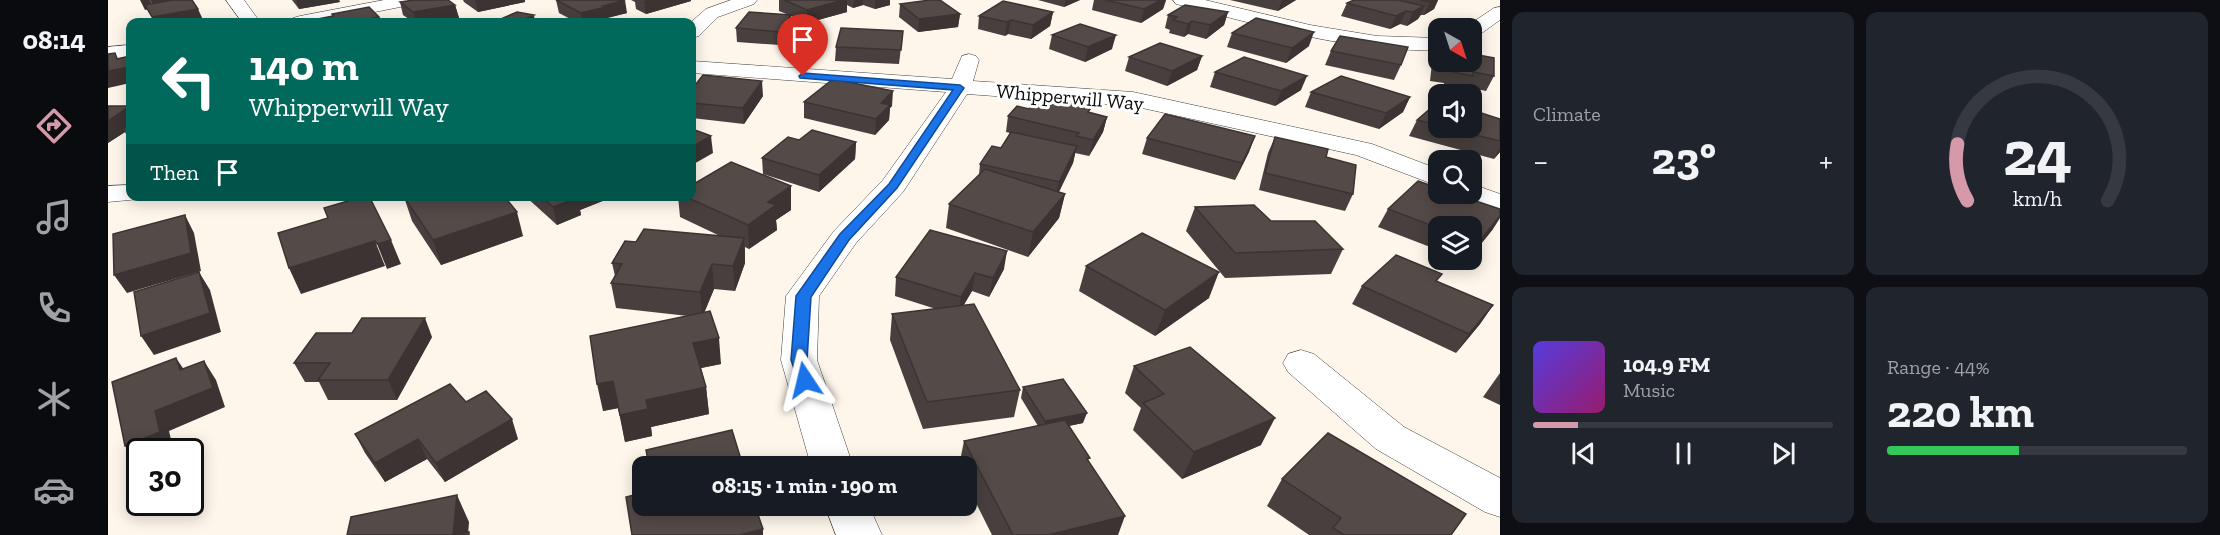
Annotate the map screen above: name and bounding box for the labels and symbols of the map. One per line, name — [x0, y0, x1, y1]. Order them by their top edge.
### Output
pin — [777, 14, 828, 76]
north arrow — [1428, 18, 1482, 72]
street label: Whipperwill Way — [995, 79, 1146, 115]
position arrow — [773, 348, 837, 412]
speed limit sign: 30 — [126, 438, 204, 516]

